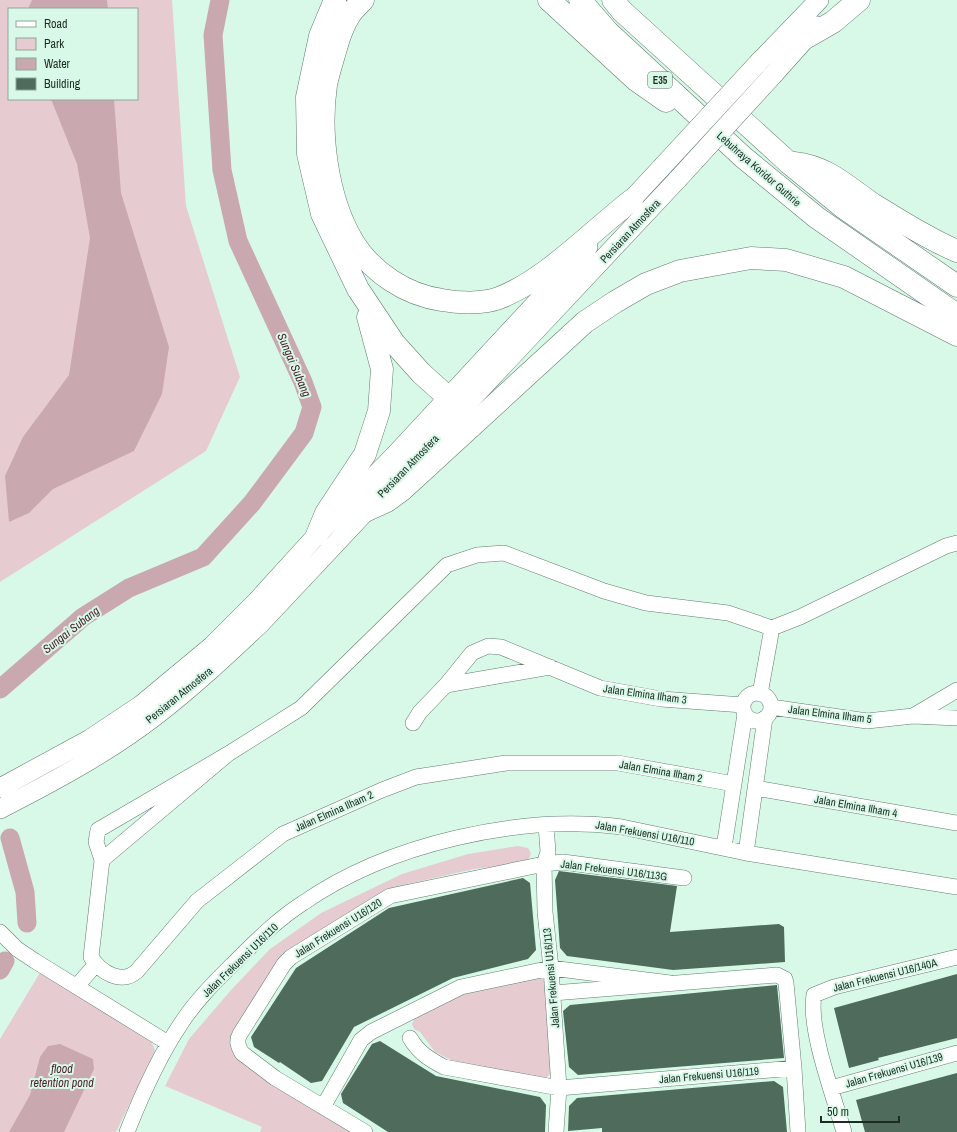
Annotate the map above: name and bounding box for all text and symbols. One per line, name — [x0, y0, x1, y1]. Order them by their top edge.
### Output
legend — [8, 8, 138, 100]
text: Road — [44, 16, 68, 32]
text: Park — [44, 36, 64, 52]
text: Water — [44, 56, 71, 72]
road number: E35 — [648, 72, 672, 88]
text: Building — [44, 76, 81, 92]
street label: Lebuhraya Koridor Guthrie — [714, 129, 804, 209]
street label: Persiaran Atmosfera — [597, 196, 663, 266]
water label: Sungai Subang — [273, 331, 315, 400]
street label: Persiaran Atmosfera — [374, 432, 442, 500]
water label: Sungai Subang — [39, 602, 103, 657]
street label: Persiaran Atmosfera — [143, 664, 215, 726]
street label: Jalan Elmina Ilham 3 — [602, 681, 688, 707]
street label: Jalan Elmina Ilham 5 — [787, 702, 873, 726]
street label: Jalan Elmina Ilham 2 — [618, 757, 704, 785]
street label: Jalan Elmina Ilham 2 — [293, 787, 375, 835]
street label: Jalan Elmina Ilham 4 — [813, 792, 899, 820]
street label: Jalan Frekuensi U16/110 — [594, 817, 696, 849]
street label: Jalan Frekuensi U16/113G — [560, 857, 668, 883]
street label: Jalan Frekuensi U16/120 — [292, 895, 384, 961]
street label: Jalan Frekuensi U16/110 — [199, 920, 281, 1000]
street label: Jalan Frekuensi U16/113 — [540, 928, 562, 1028]
street label: Jalan Frekuensi U16/140A — [831, 955, 939, 995]
street label: Jalan Frekuensi U16/139 — [844, 1049, 944, 1091]
water label: flood retention pond — [30, 1061, 94, 1091]
street label: Jalan Frekuensi U16/119 — [659, 1064, 759, 1086]
scale bar — [821, 1098, 899, 1124]
text: 50 m — [827, 1104, 849, 1120]

